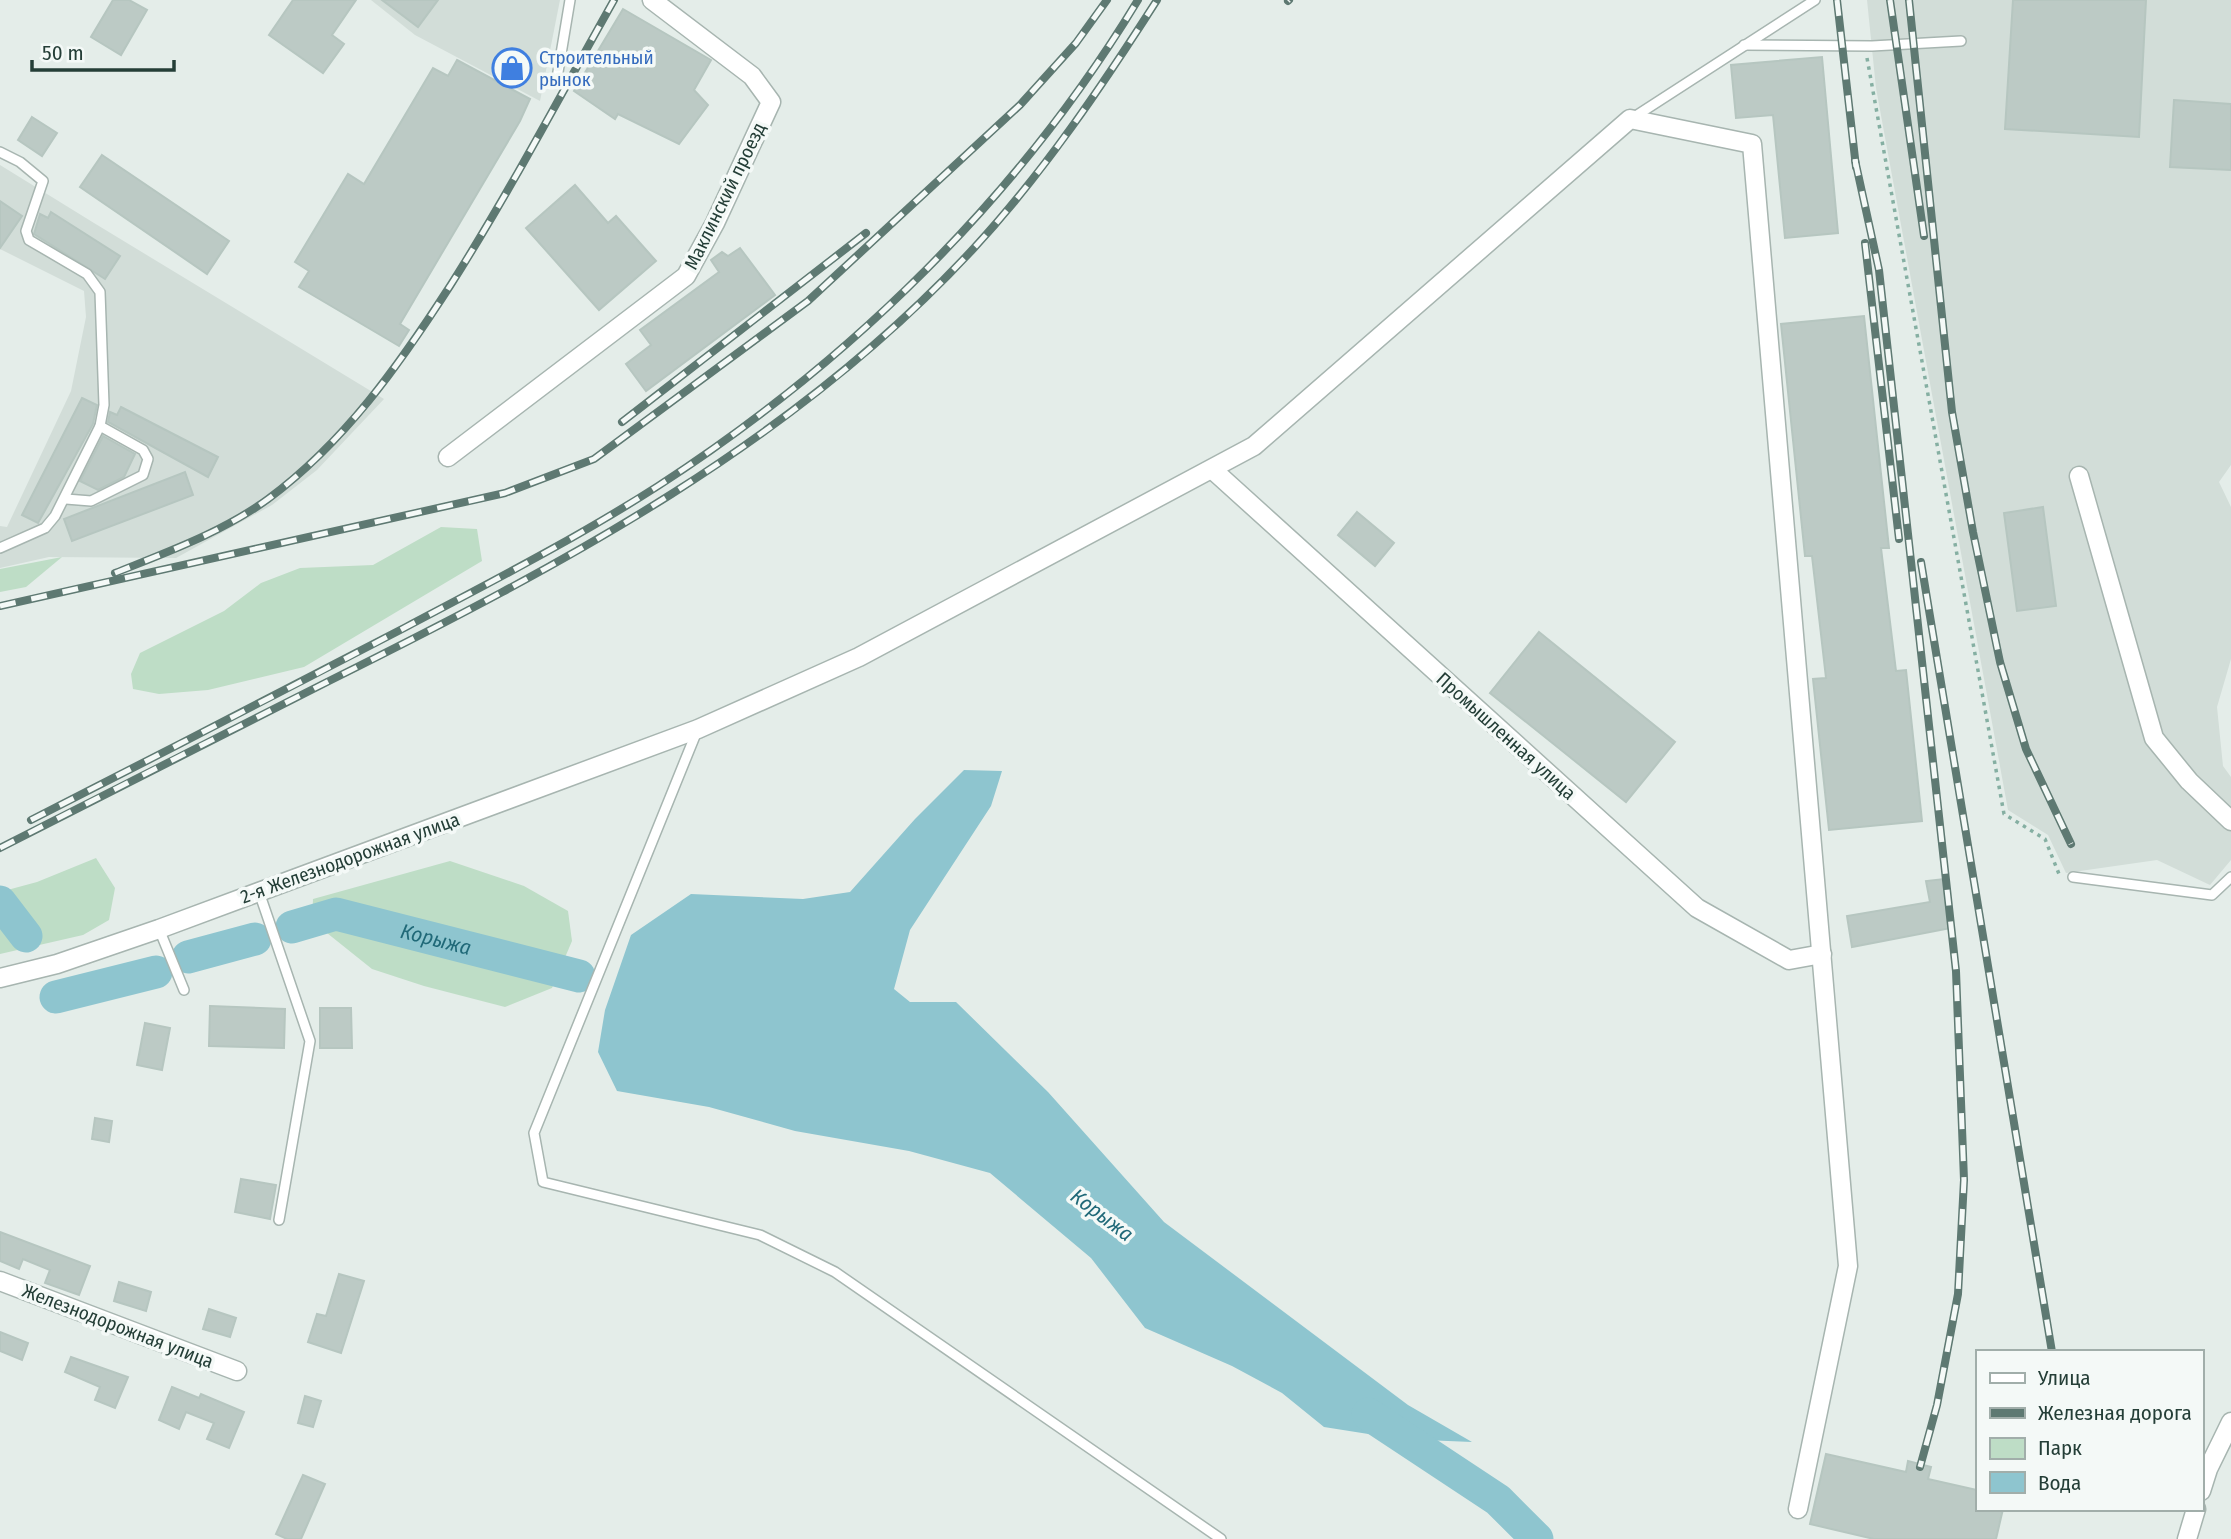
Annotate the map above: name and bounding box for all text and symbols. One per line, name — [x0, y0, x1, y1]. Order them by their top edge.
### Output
scale bar — [32, 28, 173, 72]
text: 50 m — [42, 40, 84, 66]
place label: Строительный рынок — [539, 46, 654, 91]
shop icon: Строительный рынок — [491, 47, 533, 89]
street label: Маклинский проезд — [679, 119, 771, 273]
street label: Промышленная улица — [1432, 667, 1580, 805]
street label: 2-я Железнодорожная улица — [237, 808, 463, 908]
water label: Корыжа — [398, 918, 474, 961]
water label: Корыжа — [1066, 1183, 1138, 1247]
street label: Железнодорожная улица — [19, 1279, 217, 1373]
legend — [1976, 1350, 2203, 1511]
text: Улица — [2037, 1365, 2091, 1391]
text: Железная дорога — [2038, 1400, 2192, 1426]
text: Парк — [2038, 1435, 2082, 1461]
text: Вода — [2038, 1470, 2081, 1496]

